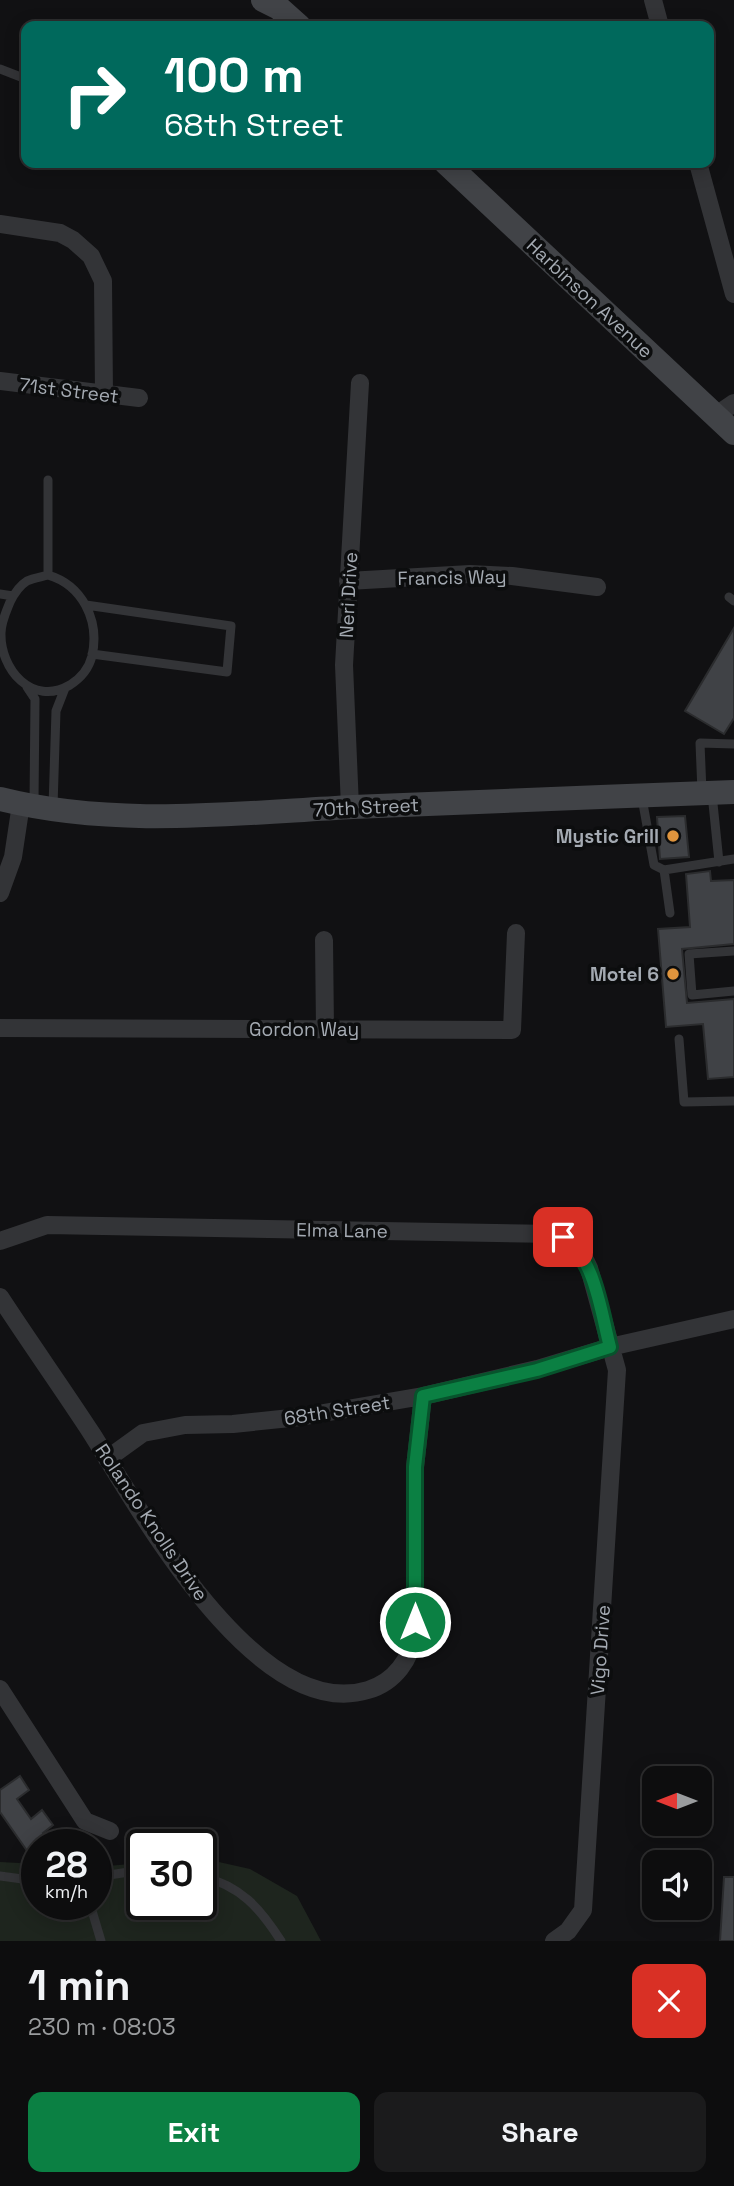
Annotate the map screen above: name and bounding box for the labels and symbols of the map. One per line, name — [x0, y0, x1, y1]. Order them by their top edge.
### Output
street label: Harbinson Avenue — [521, 233, 658, 364]
street label: 71st Street — [18, 372, 120, 409]
street label: Neri Drive — [334, 551, 363, 639]
street label: Francis Way — [397, 564, 507, 591]
street label: 70th Street — [312, 792, 420, 823]
place label: Mystic Grill — [556, 824, 659, 849]
marker: Mystic Grill — [665, 828, 681, 844]
place label: Motel 6 — [590, 962, 659, 987]
marker: Motel 6 — [665, 966, 681, 982]
street label: Gordon Way — [249, 1017, 359, 1042]
pin — [533, 1207, 593, 1267]
street label: Elma Lane — [296, 1217, 388, 1244]
street label: 68th Street — [282, 1390, 392, 1431]
street label: Rolando Knolls Drive — [90, 1439, 214, 1606]
position arrow — [378, 1585, 452, 1659]
street label: Vigo Drive — [585, 1604, 616, 1696]
north arrow — [642, 1766, 712, 1836]
speed limit sign: 30 — [126, 1829, 217, 1920]

